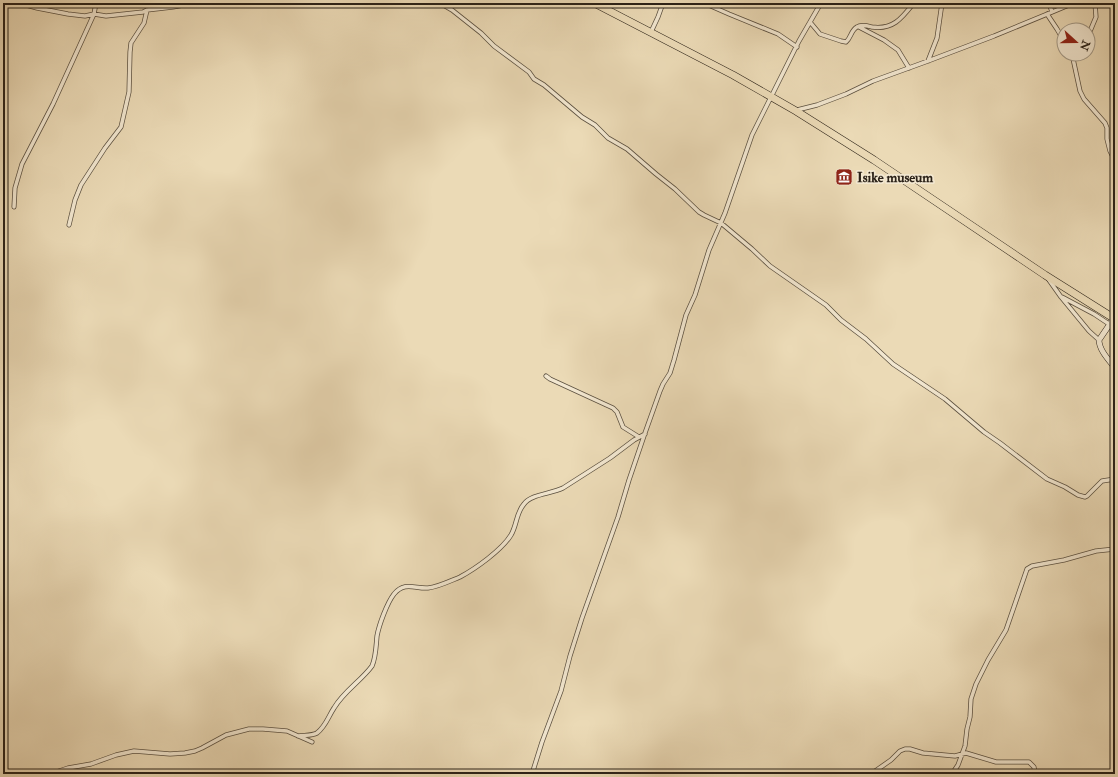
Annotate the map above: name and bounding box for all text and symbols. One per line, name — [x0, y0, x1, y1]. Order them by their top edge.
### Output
north arrow — [1056, 22, 1096, 62]
text: N — [1077, 38, 1093, 53]
museum icon: Isike museum — [834, 167, 854, 187]
place label: Isike museum — [857, 169, 933, 186]

